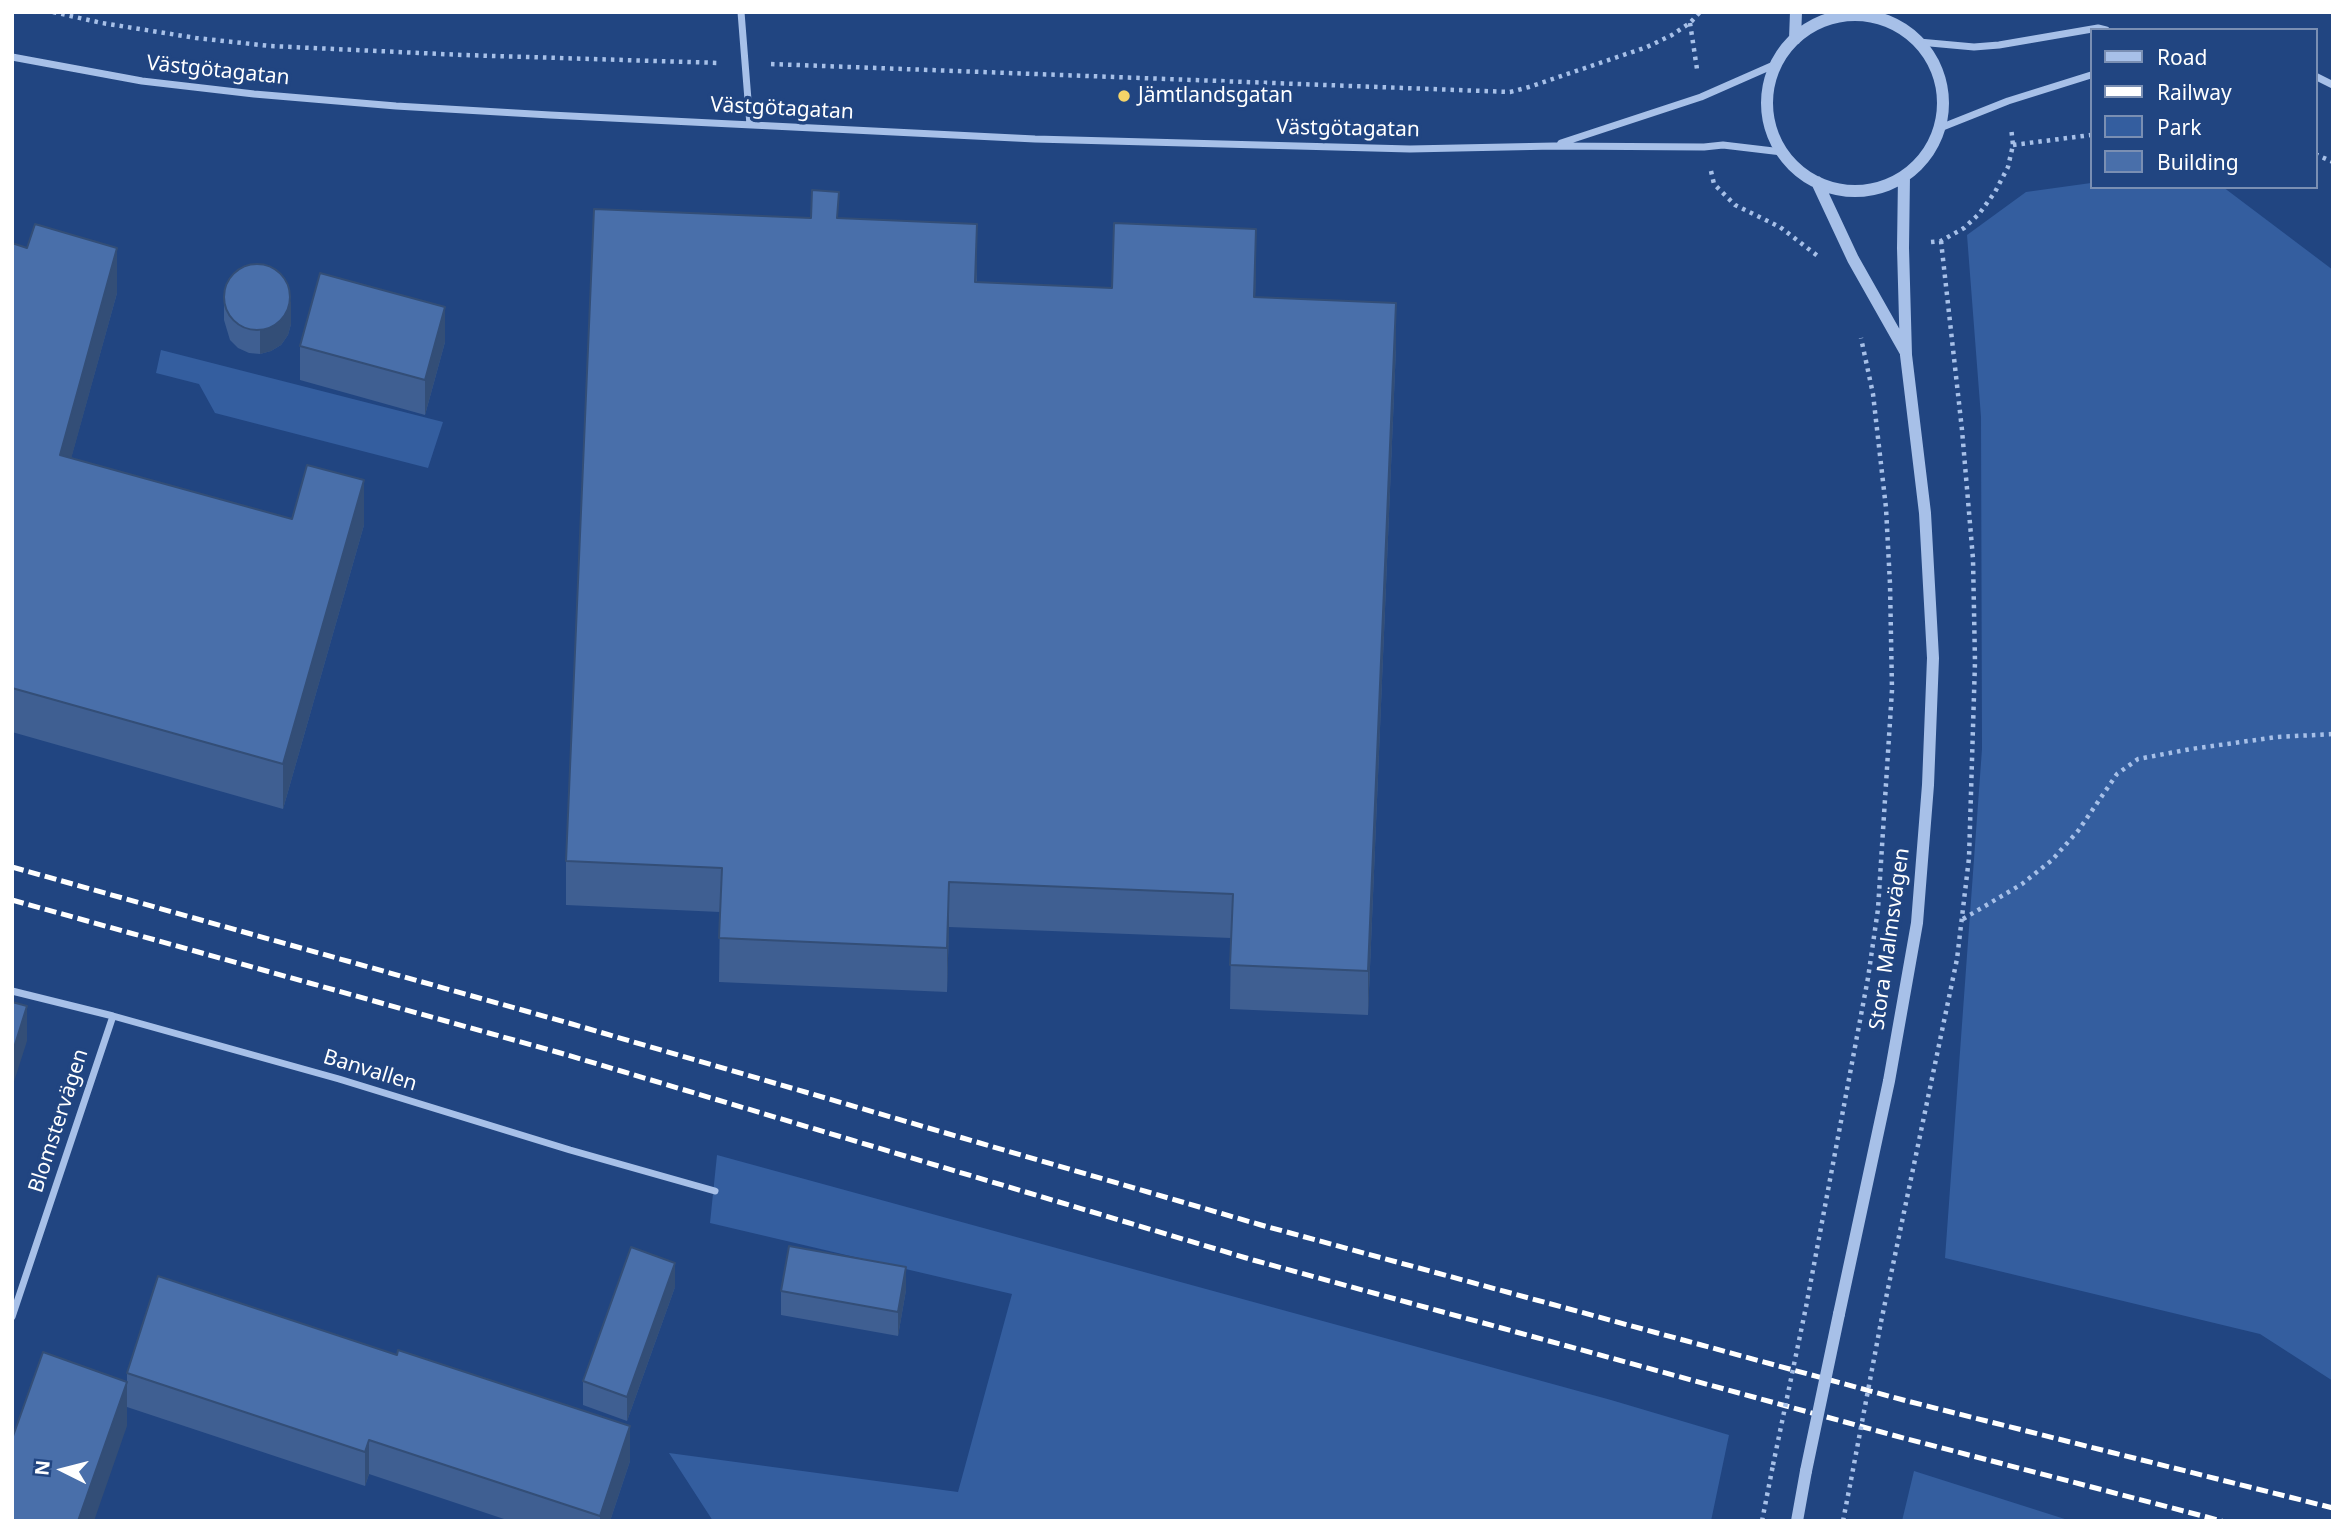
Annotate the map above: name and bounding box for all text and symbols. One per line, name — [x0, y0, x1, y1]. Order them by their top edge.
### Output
legend — [2090, 28, 2317, 189]
text: Road — [2157, 43, 2207, 71]
street label: Västgötagatan — [145, 51, 291, 91]
text: Railway — [2157, 78, 2232, 106]
place label: Jämtlandsgatan — [1138, 83, 1293, 109]
marker: Jämtlandsgatan — [1116, 88, 1132, 104]
street label: Västgötagatan — [710, 93, 854, 125]
text: Park — [2157, 113, 2201, 141]
street label: Västgötagatan — [1276, 115, 1420, 143]
text: Building — [2157, 148, 2239, 176]
street label: Stora Malmsvägen — [1865, 846, 1915, 1032]
street label: Banvallen — [320, 1045, 420, 1097]
street label: Blomstervägen — [24, 1046, 94, 1196]
north arrow — [28, 1435, 98, 1505]
text: N — [28, 1459, 56, 1477]

